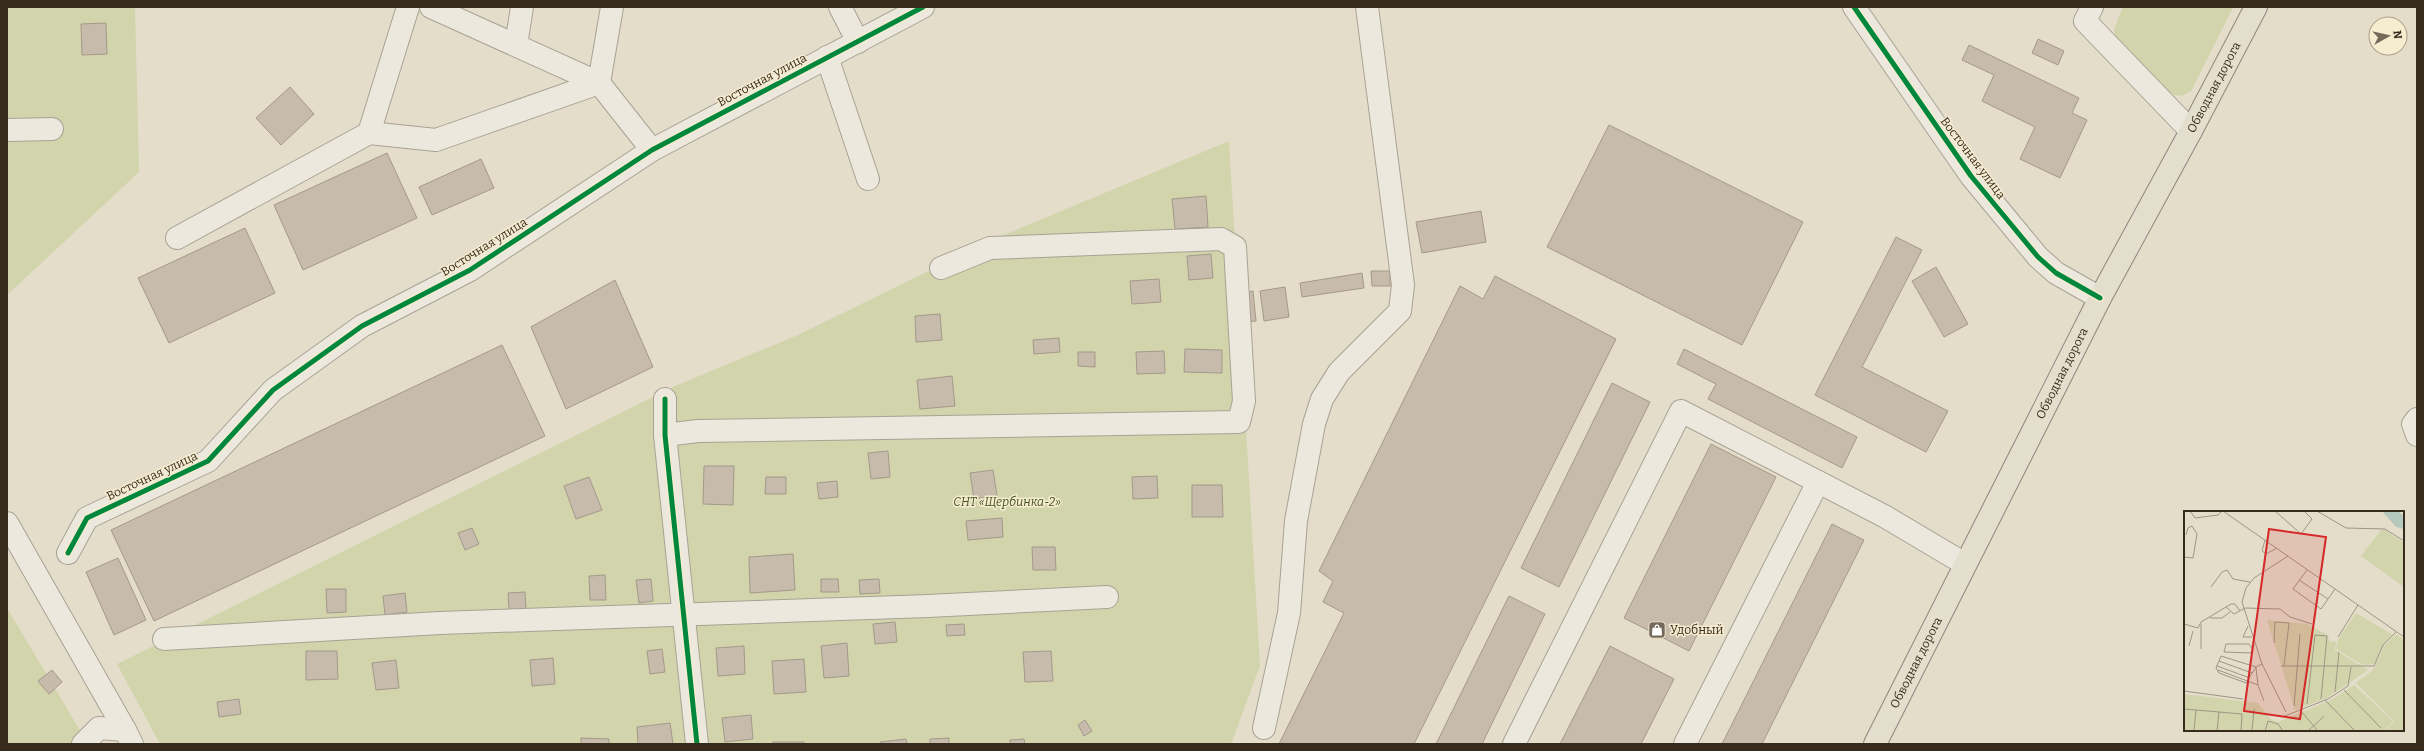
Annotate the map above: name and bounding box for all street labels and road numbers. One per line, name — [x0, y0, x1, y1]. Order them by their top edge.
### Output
street label: Обводная дорога — [2184, 39, 2244, 135]
street label: Восточная улица — [715, 50, 809, 109]
street label: Восточная улица — [1938, 114, 2009, 202]
street label: Восточная улица — [438, 215, 530, 279]
street label: Обводная дорога — [2033, 325, 2091, 421]
street label: Восточная улица — [104, 449, 200, 503]
street label: Обводная дорога — [1887, 614, 1945, 711]

